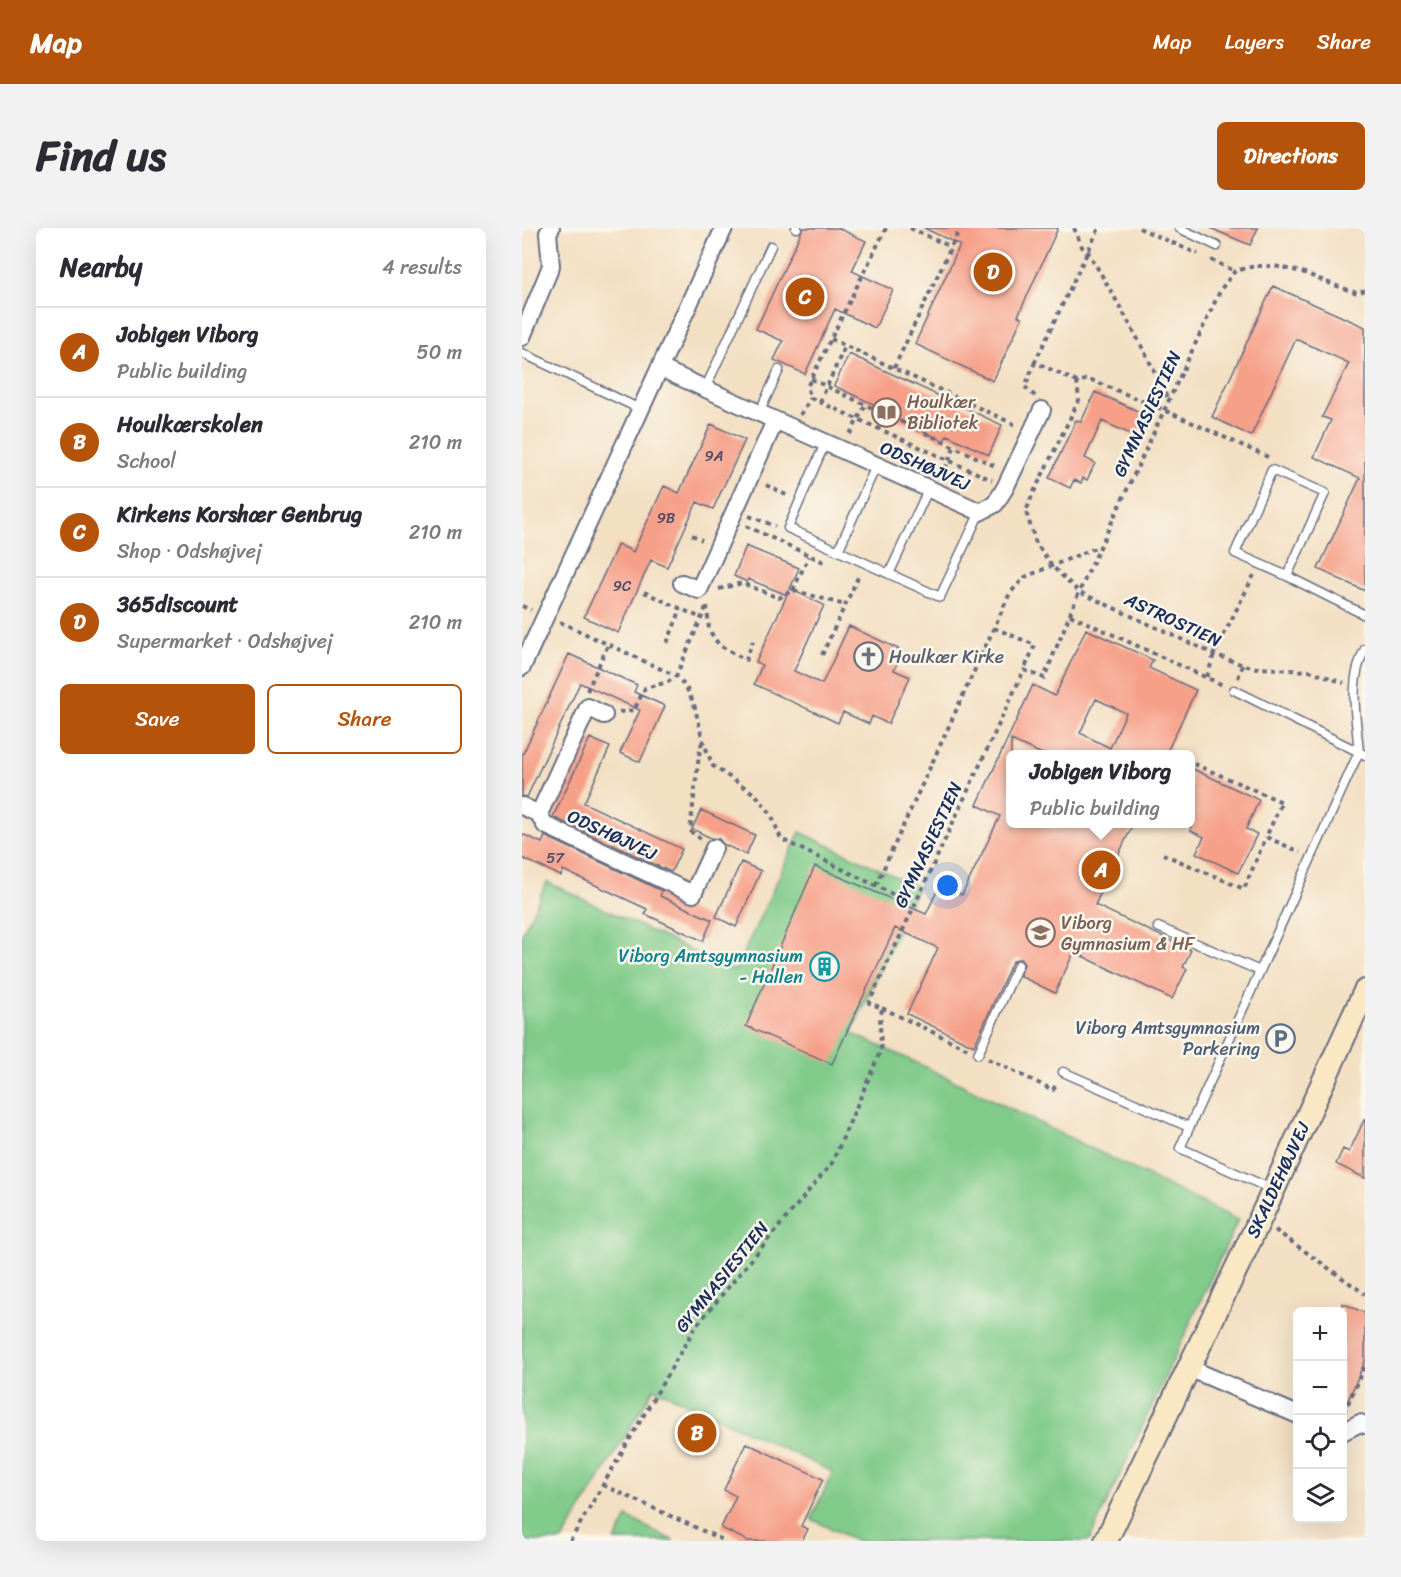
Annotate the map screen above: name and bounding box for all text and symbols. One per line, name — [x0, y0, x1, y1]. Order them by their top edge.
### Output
text: Map — [30, 18, 82, 67]
text: Map — [1153, 23, 1192, 61]
text: Layers — [1225, 23, 1284, 61]
text: Share — [1317, 23, 1371, 61]
text: Find us — [36, 119, 166, 193]
button: Directions — [1217, 122, 1365, 190]
text: Nearby — [60, 244, 142, 290]
text: 4 results — [382, 250, 462, 285]
pin: D — [974, 250, 1012, 294]
pin: C — [786, 274, 824, 320]
text: Jobigen Viborg — [117, 315, 259, 354]
text: A — [73, 335, 86, 370]
text: 50 m — [417, 335, 462, 370]
street label: GYMNASIESTIEN — [1104, 345, 1190, 483]
text: Public building — [117, 354, 247, 389]
place label: Houlkær Bibliotek — [907, 386, 979, 439]
library icon: Houlkær Bibliotek — [870, 396, 902, 428]
text: Houlkærskolen — [117, 405, 263, 444]
text: B — [73, 425, 86, 460]
text: 210 m — [409, 425, 462, 460]
street label: ODSHØJVEJ — [875, 432, 976, 500]
house number: 9A — [704, 443, 724, 469]
text: School — [117, 444, 176, 479]
text: Kirkens Korshær Genbrug — [117, 495, 362, 534]
house number: 9B — [657, 505, 676, 531]
text: C — [73, 515, 86, 550]
text: 210 m — [409, 515, 462, 550]
text: Shop · Odshøjvej — [117, 534, 262, 569]
house number: 9C — [613, 573, 632, 599]
street label: ASTROSTIEN — [1118, 583, 1227, 657]
text: 365discount — [117, 585, 238, 624]
text: D — [74, 605, 85, 640]
text: 210 m — [409, 605, 462, 640]
text: Supermarket · Odshøjvej — [117, 624, 333, 659]
church icon: Houlkær Kirke — [852, 641, 884, 673]
place label: Houlkær Kirke — [889, 641, 1004, 673]
button: Save — [60, 684, 255, 754]
button: Share — [267, 684, 462, 754]
popup — [1006, 750, 1195, 828]
text: Jobigen Viborg — [1030, 752, 1171, 791]
street label: GYMNASIESTIEN — [885, 776, 971, 914]
text: Public building — [1030, 791, 1160, 826]
street label: ODSHØJVEJ — [562, 800, 663, 870]
house number: 57 — [546, 845, 565, 871]
pin: A — [1082, 848, 1120, 892]
your location — [933, 871, 962, 900]
place label: Viborg Gymnasium & HF — [1061, 907, 1195, 960]
school or university icon: Viborg Gymnasium & HF — [1024, 917, 1056, 949]
place label: Viborg Amtsgymnasium - Hallen — [619, 940, 803, 993]
building icon: Viborg Amtsgymnasium - Hallen — [808, 950, 840, 982]
place label: Viborg Amtsgymnasium Parkering — [1076, 1012, 1260, 1065]
parking icon: Viborg Amtsgymnasium Parkering — [1265, 1022, 1297, 1054]
street label: SKALDEHØJVEJ — [1237, 1116, 1319, 1243]
street label: GYMNASIESTIEN — [667, 1214, 778, 1340]
map controls — [1293, 1307, 1347, 1523]
button: + — [1293, 1307, 1347, 1361]
button: − — [1293, 1361, 1347, 1415]
pin: B — [678, 1410, 717, 1456]
button: locate — [1293, 1415, 1347, 1469]
button: layers — [1293, 1469, 1347, 1523]

